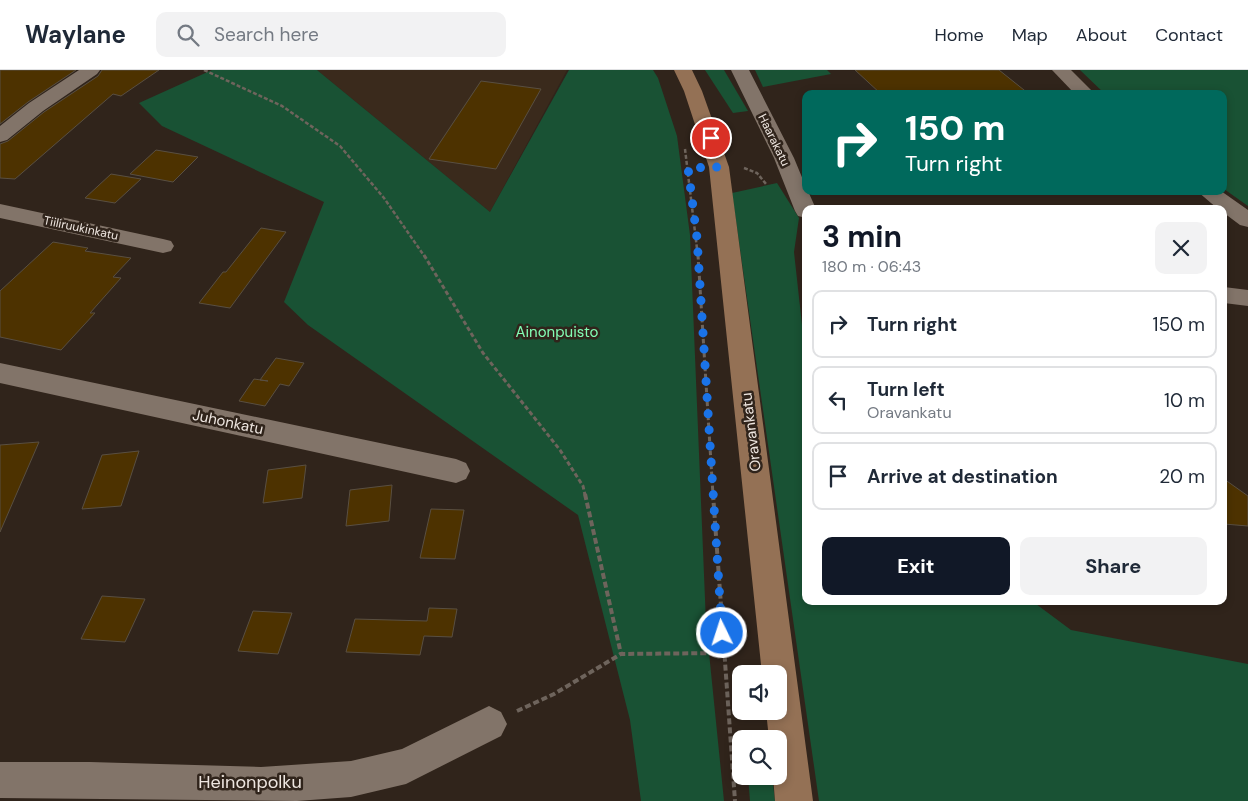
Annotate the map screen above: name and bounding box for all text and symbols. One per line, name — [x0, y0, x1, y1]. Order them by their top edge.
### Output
search box — [156, 12, 506, 57]
text: Waylane — [25, 19, 126, 50]
icon: search — [174, 21, 202, 49]
text: Search here — [214, 22, 319, 47]
text: Home — [934, 23, 984, 47]
text: Map — [1012, 23, 1048, 47]
text: About — [1076, 23, 1127, 47]
text: Contact — [1155, 23, 1223, 47]
text: 150 m — [905, 105, 1005, 151]
icon: right — [822, 110, 887, 175]
street label: Haarakatu — [755, 111, 794, 169]
pin — [690, 117, 732, 159]
icon: arrive — [697, 124, 725, 152]
text: Turn right — [905, 149, 1002, 178]
street label: Tiiliruukinkatu — [42, 212, 120, 244]
text: 3 min — [822, 217, 902, 256]
button: close — [1155, 222, 1207, 274]
text: 180 m · 06:43 — [822, 256, 921, 277]
icon: right — [824, 310, 852, 338]
text: Turn right — [867, 312, 957, 337]
text: 150 m — [1153, 312, 1205, 337]
park label: Ainonpuisto — [515, 322, 599, 342]
text: Turn left — [867, 377, 945, 402]
icon: left — [824, 386, 852, 414]
text: 10 m — [1164, 388, 1205, 413]
street label: Oravankatu — [736, 391, 766, 473]
text: Oravankatu — [867, 402, 952, 423]
street label: Juhonkatu — [191, 405, 265, 439]
icon: arrive — [824, 462, 852, 490]
text: Arrive at destination — [867, 464, 1058, 489]
text: 20 m — [1159, 464, 1205, 489]
button: Exit — [822, 537, 1010, 595]
button: Share — [1020, 537, 1207, 595]
position arrow — [695, 606, 747, 658]
map controls — [732, 665, 787, 785]
button: sound — [732, 665, 787, 720]
button: search — [732, 730, 787, 785]
street label: Heinonpolku — [198, 770, 302, 794]

